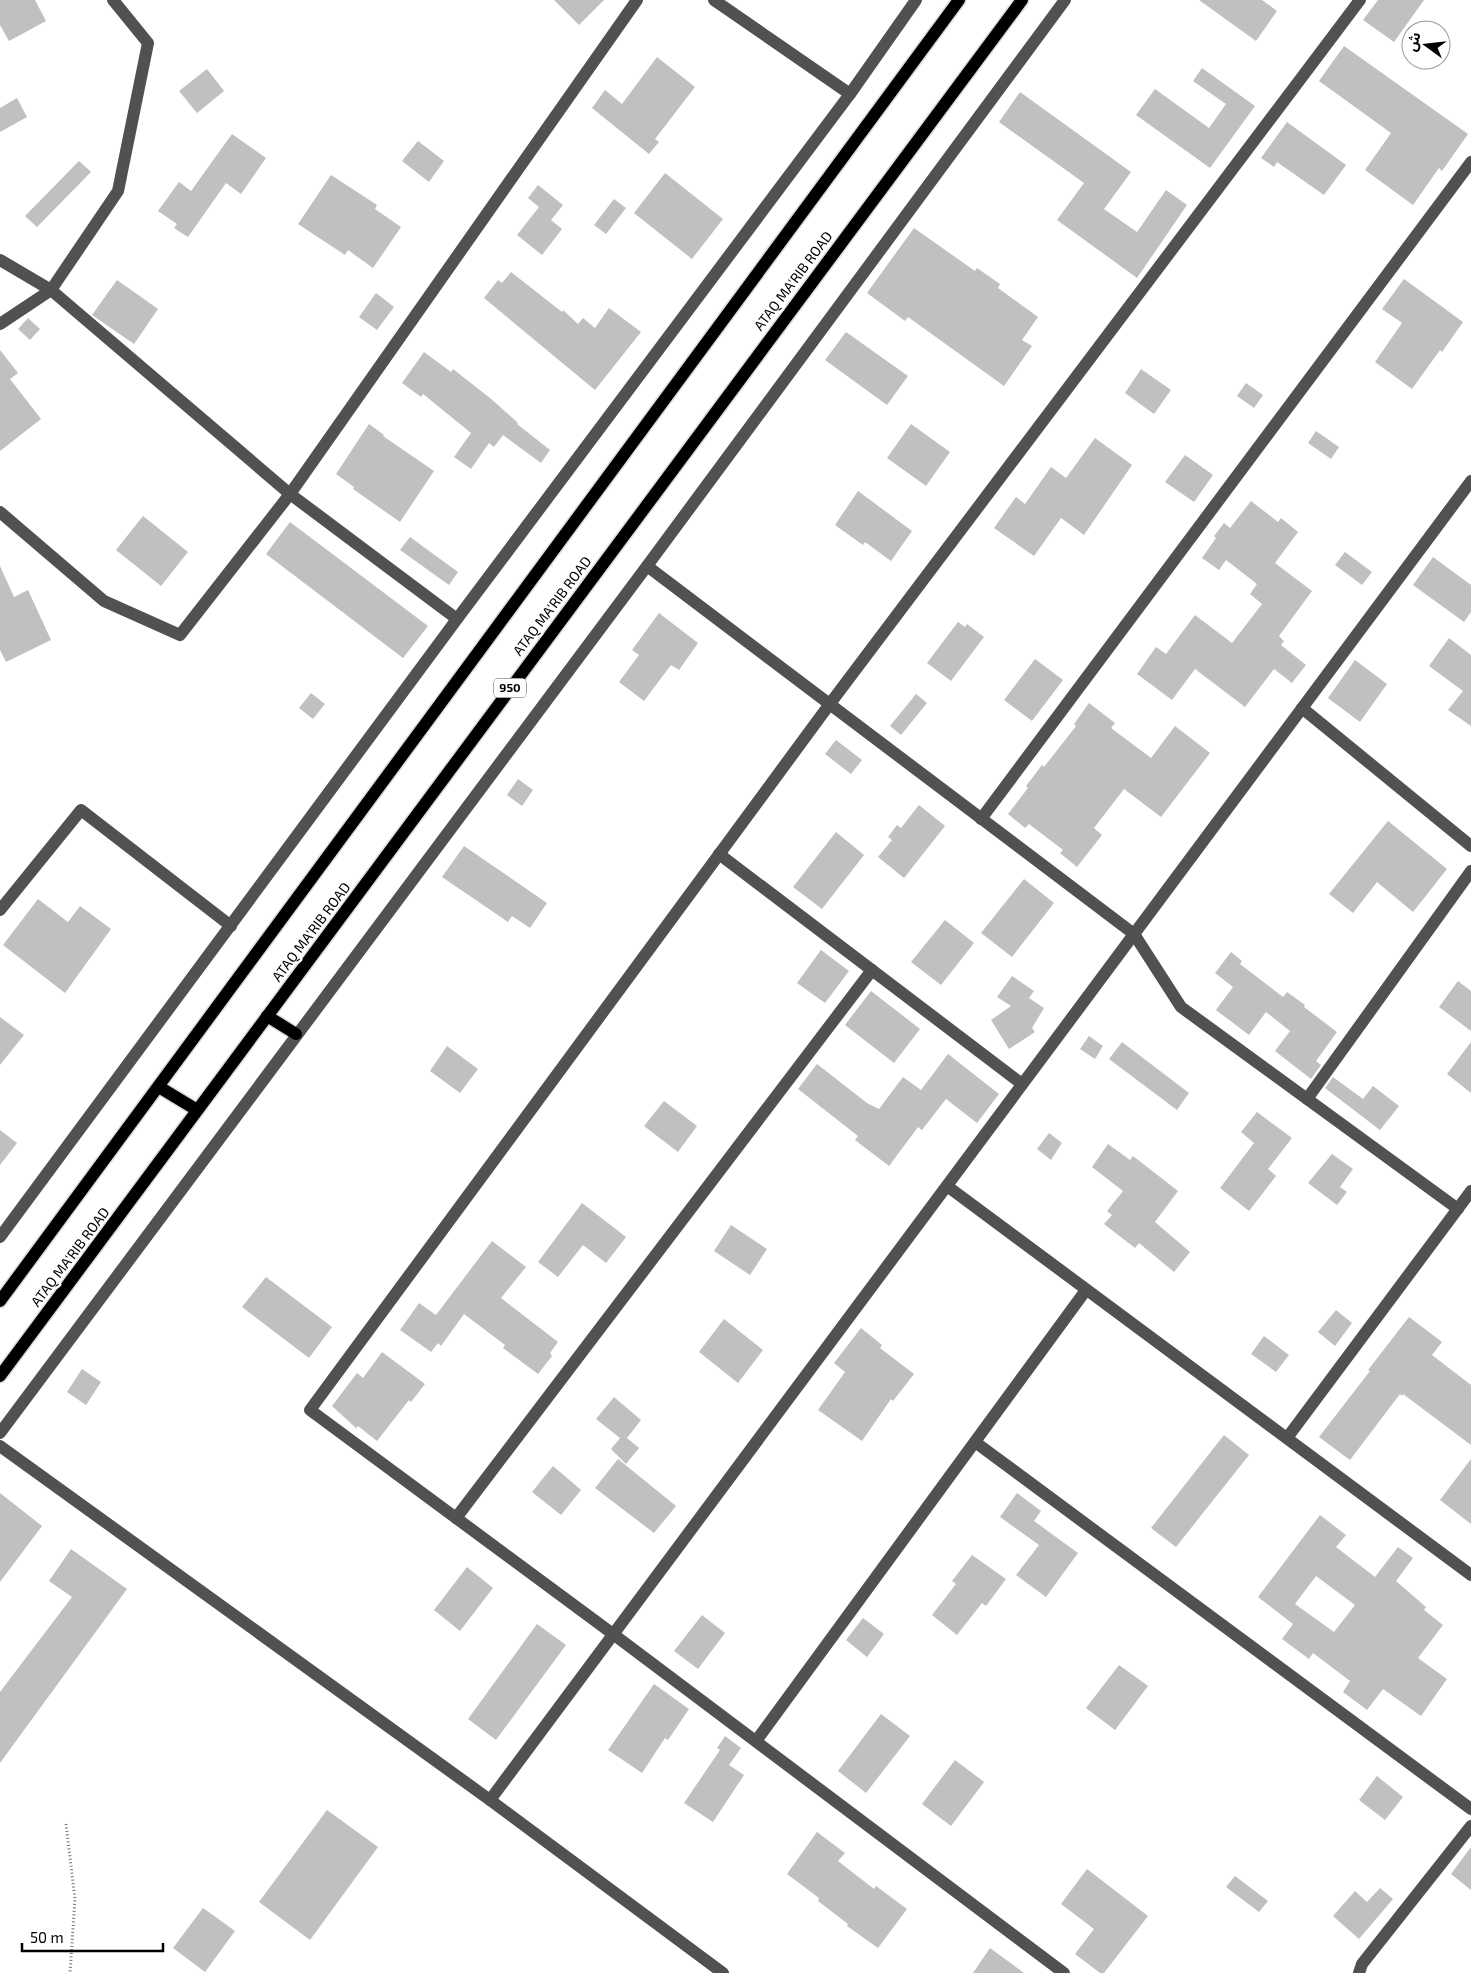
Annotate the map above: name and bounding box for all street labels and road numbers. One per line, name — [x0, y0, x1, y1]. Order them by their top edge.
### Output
street label: ATAQ MA'RIB ROAD — [750, 228, 835, 334]
street label: ATAQ MA'RIB ROAD — [509, 553, 594, 659]
road number: 950 — [494, 678, 526, 698]
street label: ATAQ MA'RIB ROAD — [268, 879, 353, 985]
street label: ATAQ MA'RIB ROAD — [27, 1204, 112, 1310]

